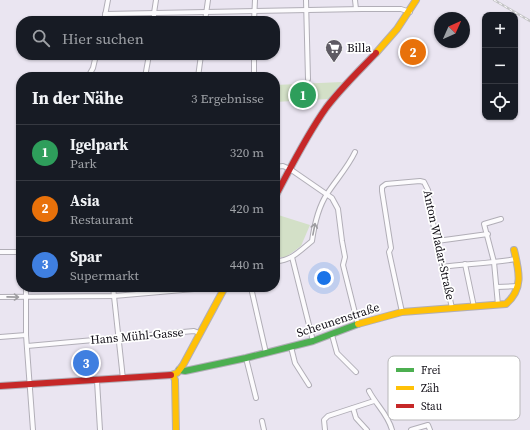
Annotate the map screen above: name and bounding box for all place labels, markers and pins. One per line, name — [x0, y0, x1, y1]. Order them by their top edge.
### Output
pin: 2 — [400, 37, 426, 67]
supermarket icon: Billa — [324, 38, 344, 63]
place label: Billa — [347, 40, 372, 56]
pin: 1 — [290, 80, 316, 110]
pin: 3 — [73, 348, 99, 378]

